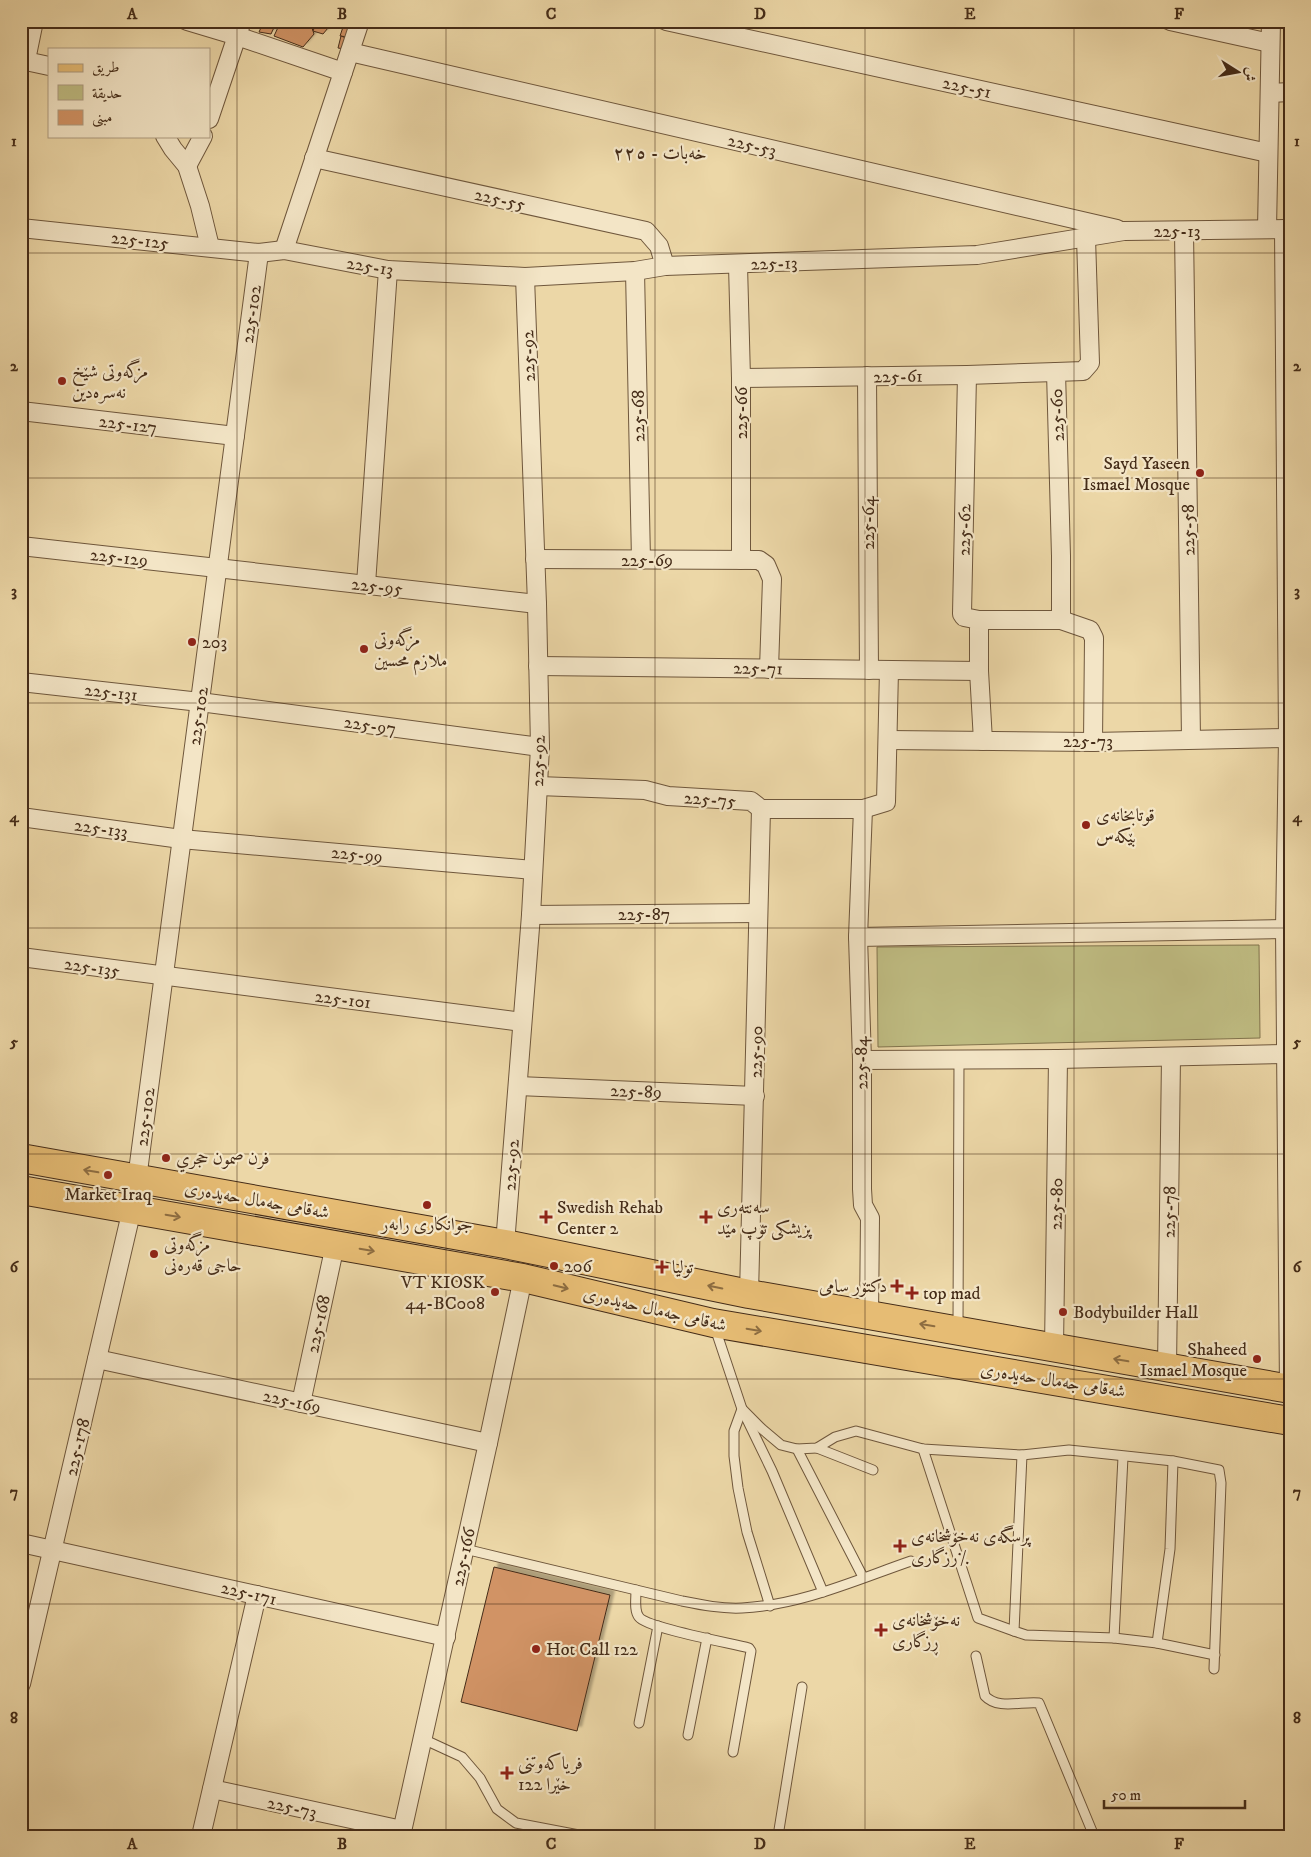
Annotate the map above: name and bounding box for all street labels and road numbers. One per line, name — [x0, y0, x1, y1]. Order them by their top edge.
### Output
street label: 225-51 — [940, 72, 993, 104]
street label: 225-53 — [725, 130, 778, 162]
street label: 225-55 — [472, 184, 527, 216]
street label: 225-13 — [1153, 221, 1201, 243]
street label: 225-125 — [110, 227, 170, 255]
street label: 225-13 — [345, 252, 395, 282]
street label: 225-13 — [750, 252, 798, 276]
street label: 225-102 — [237, 283, 267, 345]
street label: 225-92 — [517, 330, 541, 382]
street label: 225-61 — [873, 366, 923, 388]
street label: 225-66 — [731, 386, 753, 439]
street label: 225-60 — [1046, 388, 1070, 442]
street label: 225-68 — [628, 390, 650, 442]
street label: 225-127 — [98, 411, 158, 439]
street label: 225-64 — [858, 496, 880, 550]
street label: 225-62 — [954, 504, 976, 556]
street label: 225-58 — [1178, 504, 1200, 556]
street label: 225-129 — [89, 544, 149, 572]
street label: 225-69 — [621, 550, 673, 572]
street label: 225-95 — [350, 573, 404, 601]
street label: 225-71 — [733, 658, 783, 680]
street label: 225-131 — [83, 679, 139, 707]
street label: 225-102 — [184, 685, 214, 747]
street label: 225-97 — [342, 711, 397, 741]
street label: 225-73 — [1063, 731, 1113, 753]
street label: 225-92 — [527, 735, 551, 787]
street label: 225-75 — [683, 787, 737, 813]
street label: 225-133 — [73, 814, 129, 844]
street label: 225-99 — [330, 842, 384, 868]
street label: 225-87 — [618, 904, 670, 926]
street label: 225-135 — [63, 953, 121, 983]
street label: 225-101 — [313, 986, 372, 1014]
street label: 225-90 — [746, 1026, 768, 1078]
street label: 225-84 — [851, 1036, 873, 1090]
street label: 225-89 — [610, 1080, 662, 1104]
street label: 225-102 — [131, 1086, 161, 1148]
street label: 225-92 — [499, 1138, 525, 1192]
street label: شەقامی جەمال حەیدەری — [183, 1177, 331, 1225]
street label: 225-80 — [1046, 1178, 1068, 1230]
street label: 225-78 — [1159, 1186, 1181, 1238]
street label: شەقامی جەمال حەیدەری — [581, 1283, 729, 1337]
street label: 225-168 — [302, 1293, 336, 1355]
street label: شەقامی جەمال حەیدەری — [979, 1359, 1127, 1403]
street label: 225-169 — [261, 1385, 323, 1419]
street label: 225-178 — [61, 1416, 95, 1478]
street label: 225-166 — [447, 1525, 481, 1588]
street label: 225-171 — [219, 1577, 279, 1611]
street label: 225-73 — [265, 1792, 319, 1824]

